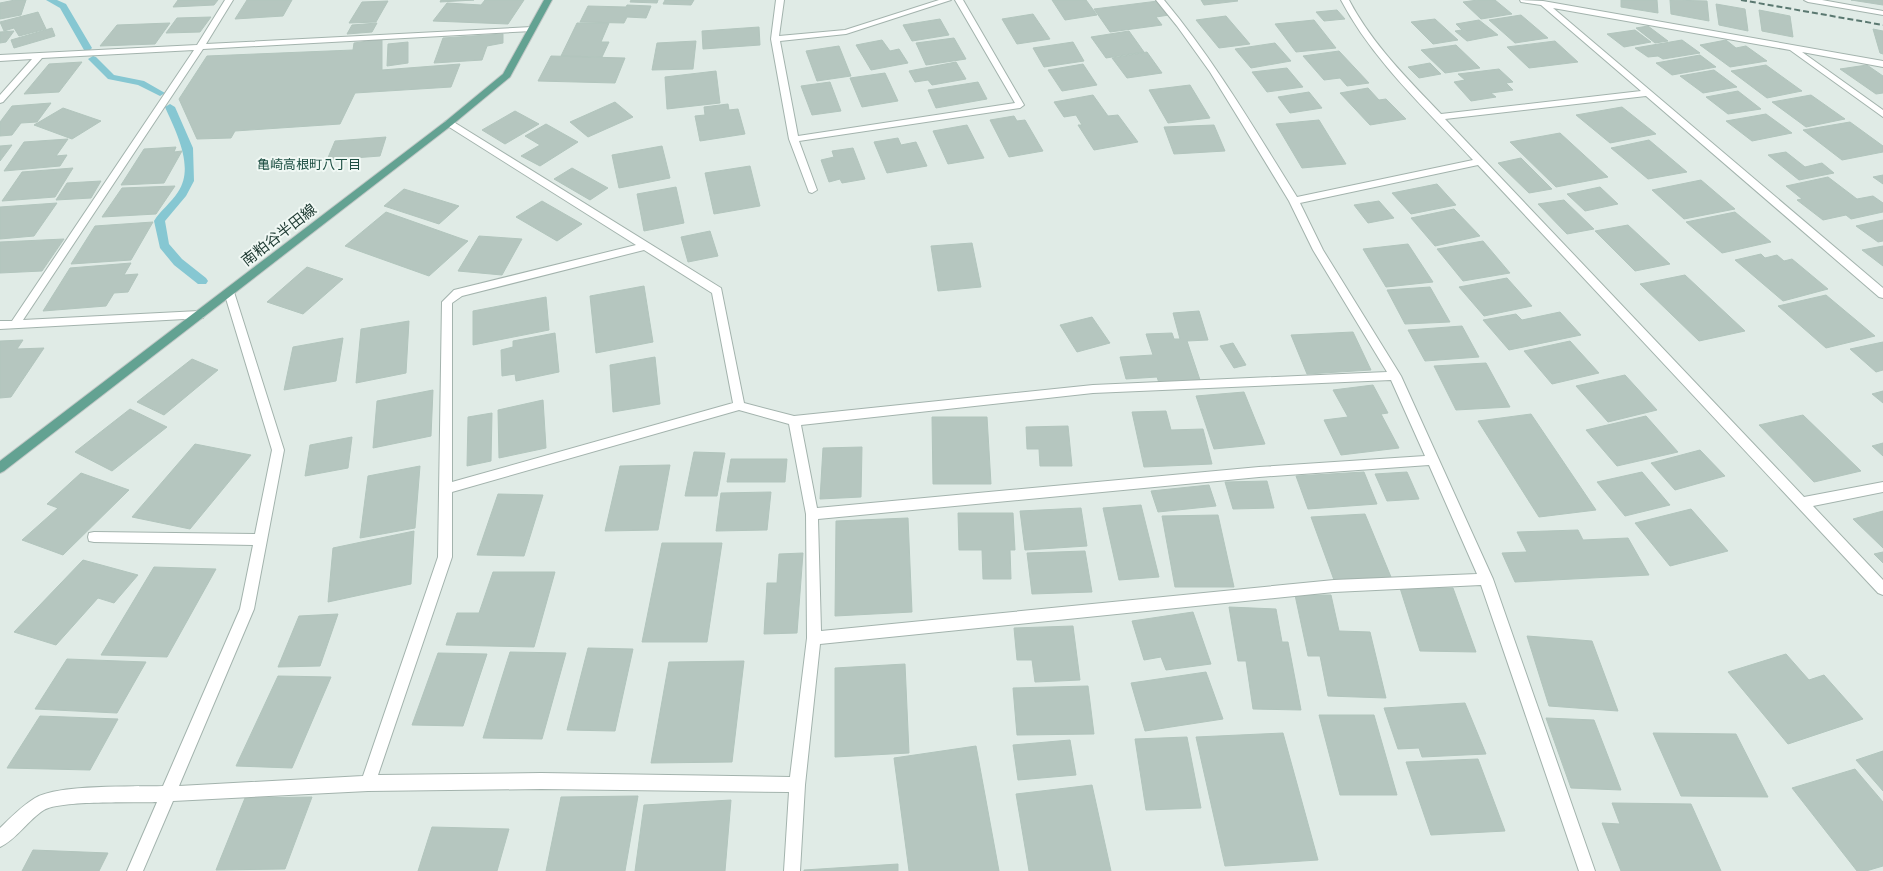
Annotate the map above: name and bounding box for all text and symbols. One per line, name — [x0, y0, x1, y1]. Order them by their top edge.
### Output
district label: 亀崎高根町八丁目 — [257, 157, 361, 173]
street label: 南粕谷半田線 — [238, 200, 320, 270]

